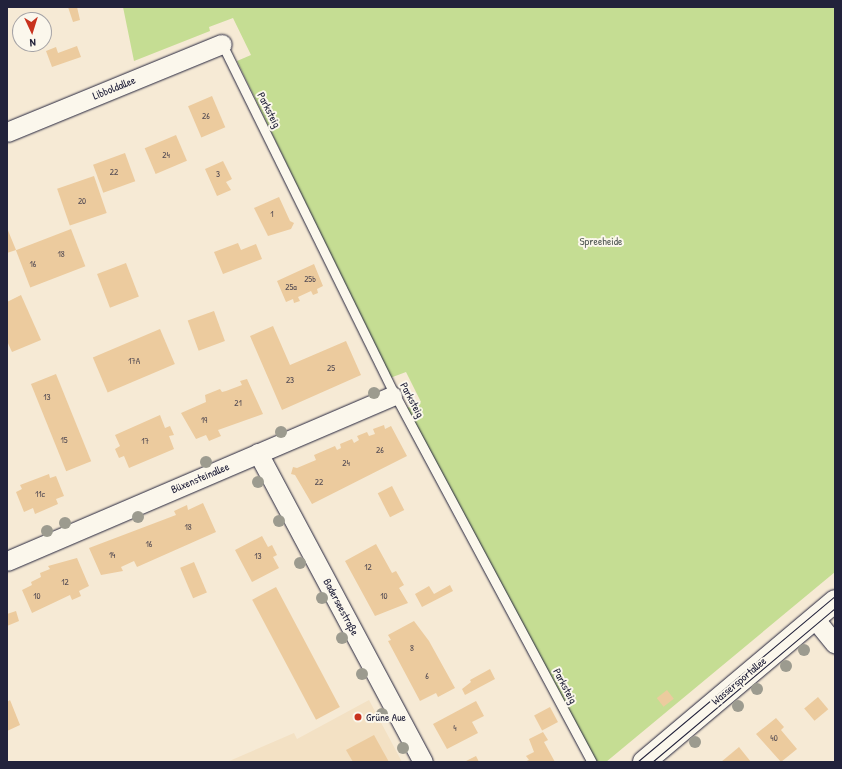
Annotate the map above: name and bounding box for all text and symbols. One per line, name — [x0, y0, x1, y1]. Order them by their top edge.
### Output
north arrow — [12, 12, 52, 52]
text: N — [29, 36, 36, 50]
street label: Libboldallee — [91, 73, 137, 103]
street label: Parksteig — [254, 90, 284, 130]
house number: 26 — [202, 111, 210, 121]
house number: 24 — [162, 150, 170, 160]
house number: 22 — [110, 167, 118, 177]
house number: 3 — [216, 169, 220, 179]
house number: 20 — [78, 196, 86, 206]
house number: 1 — [270, 209, 274, 219]
park label: Spreeheide — [580, 234, 622, 248]
house number: 18 — [57, 249, 65, 259]
house number: 16 — [30, 259, 36, 269]
house number: 25b — [304, 274, 316, 284]
house number: 25a — [285, 282, 297, 292]
house number: 17A — [128, 356, 140, 366]
house number: 25 — [327, 363, 335, 373]
house number: 23 — [286, 375, 294, 385]
street label: Parksteig — [397, 380, 427, 420]
house number: 13 — [43, 392, 51, 402]
house number: 21 — [234, 398, 242, 408]
house number: 19 — [201, 415, 207, 425]
house number: 15 — [60, 435, 68, 445]
house number: 17 — [141, 436, 149, 446]
house number: 26 — [376, 445, 384, 455]
house number: 24 — [342, 458, 350, 468]
street label: Büxensteinallee — [169, 460, 231, 496]
house number: 22 — [315, 477, 323, 487]
house number: 11c — [35, 489, 45, 499]
house number: 18 — [184, 522, 192, 532]
house number: 16 — [146, 539, 152, 549]
house number: 14 — [109, 550, 115, 560]
house number: 13 — [254, 551, 262, 561]
house number: 12 — [364, 562, 372, 572]
street label: Baderseestraße — [320, 576, 362, 638]
house number: 12 — [61, 577, 69, 587]
house number: 10 — [33, 591, 41, 601]
house number: 10 — [380, 591, 388, 601]
house number: 8 — [410, 643, 414, 653]
street label: Wassersportallee — [709, 654, 769, 708]
street label: Parksteig — [550, 666, 580, 706]
house number: 6 — [425, 671, 429, 681]
place label: Grüne Aue — [366, 710, 406, 724]
marker: Grüne Aue — [353, 712, 363, 722]
house number: 4 — [453, 723, 457, 733]
house number: 40 — [770, 733, 778, 743]

